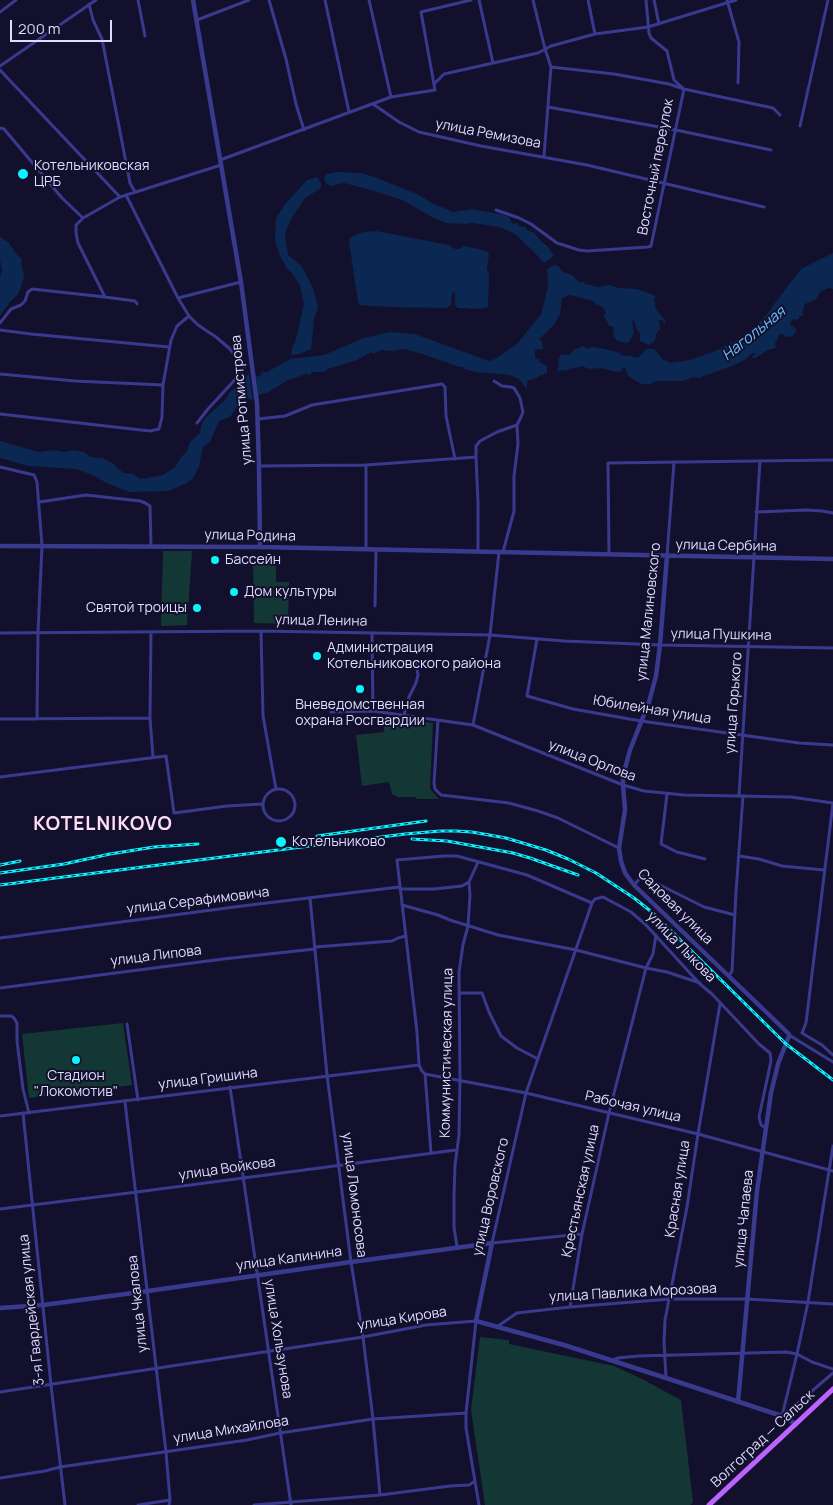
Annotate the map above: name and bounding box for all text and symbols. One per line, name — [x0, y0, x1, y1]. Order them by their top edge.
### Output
scale bar — [12, 10, 115, 42]
text: 200 m — [18, 18, 61, 39]
street label: Восточный переулок — [635, 97, 677, 237]
street label: улица Ремизова — [434, 116, 542, 152]
place label: Котельниковская ЦРБ — [34, 158, 149, 190]
marker: Котельниковская ЦРБ — [16, 167, 30, 181]
water label: Нагольная — [719, 303, 789, 365]
street label: улица Ротмистрова — [228, 334, 256, 466]
street label: улица Родина — [204, 527, 296, 545]
street label: улица Сербина — [675, 537, 777, 555]
street label: улица Малиновского — [633, 542, 665, 682]
place label: Бассейн — [225, 552, 281, 568]
marker: Бассейн — [209, 554, 221, 566]
place label: Дом культуры — [244, 584, 337, 600]
marker: Дом культуры — [228, 586, 240, 598]
place label: Святой троицы — [86, 600, 187, 616]
marker: Святой троицы — [191, 602, 203, 614]
street label: улица Ленина — [275, 612, 367, 630]
street label: улица Пушкина — [670, 626, 772, 644]
place label: Администрация Котельниковского района — [327, 640, 501, 672]
marker: Администрация Котельниковского района — [311, 650, 323, 662]
street label: улица Горького — [722, 651, 746, 755]
marker: Вневедомственная охрана Росгвардии — [354, 683, 366, 695]
street label: Юбилейная улица — [592, 692, 712, 728]
place label: Вневедомственная охрана Росгвардии — [295, 697, 425, 730]
street label: улица Орлова — [546, 737, 638, 785]
district label: KOTELNIKOVO — [32, 814, 174, 836]
place label: Котельниково — [292, 834, 386, 850]
marker: Котельниково — [274, 835, 288, 849]
street label: Садовая улица — [634, 866, 716, 948]
street label: улица Серафимовича — [126, 884, 270, 918]
street label: улица Лыкова — [643, 908, 719, 986]
street label: улица Липова — [110, 942, 202, 970]
street label: Коммунистическая улица — [437, 968, 457, 1138]
marker: Стадион "Локомотив" — [70, 1054, 82, 1066]
street label: улица Гришина — [157, 1065, 259, 1093]
place label: Стадион "Локомотив" — [34, 1068, 118, 1100]
street label: Рабочая улица — [583, 1088, 683, 1126]
street label: Крестьянская улица — [559, 1123, 603, 1259]
street label: улица Ломоносова — [338, 1131, 370, 1259]
street label: улица Воровского — [469, 1136, 513, 1258]
street label: Красная улица — [662, 1139, 694, 1239]
street label: улица Войкова — [178, 1154, 276, 1184]
street label: улица Чапаева — [731, 1169, 757, 1269]
street label: 3-я Гвардейская улица — [16, 1233, 48, 1387]
street label: улица Калинина — [235, 1243, 343, 1275]
street label: улица Чкалова — [125, 1255, 151, 1353]
street label: улица Хользунова — [260, 1278, 296, 1400]
street label: улица Павлика Морозова — [549, 1280, 717, 1306]
street label: улица Кирова — [356, 1304, 448, 1334]
street label: Волгоград — Сальск — [708, 1387, 818, 1491]
street label: улица Михайлова — [172, 1413, 290, 1447]

